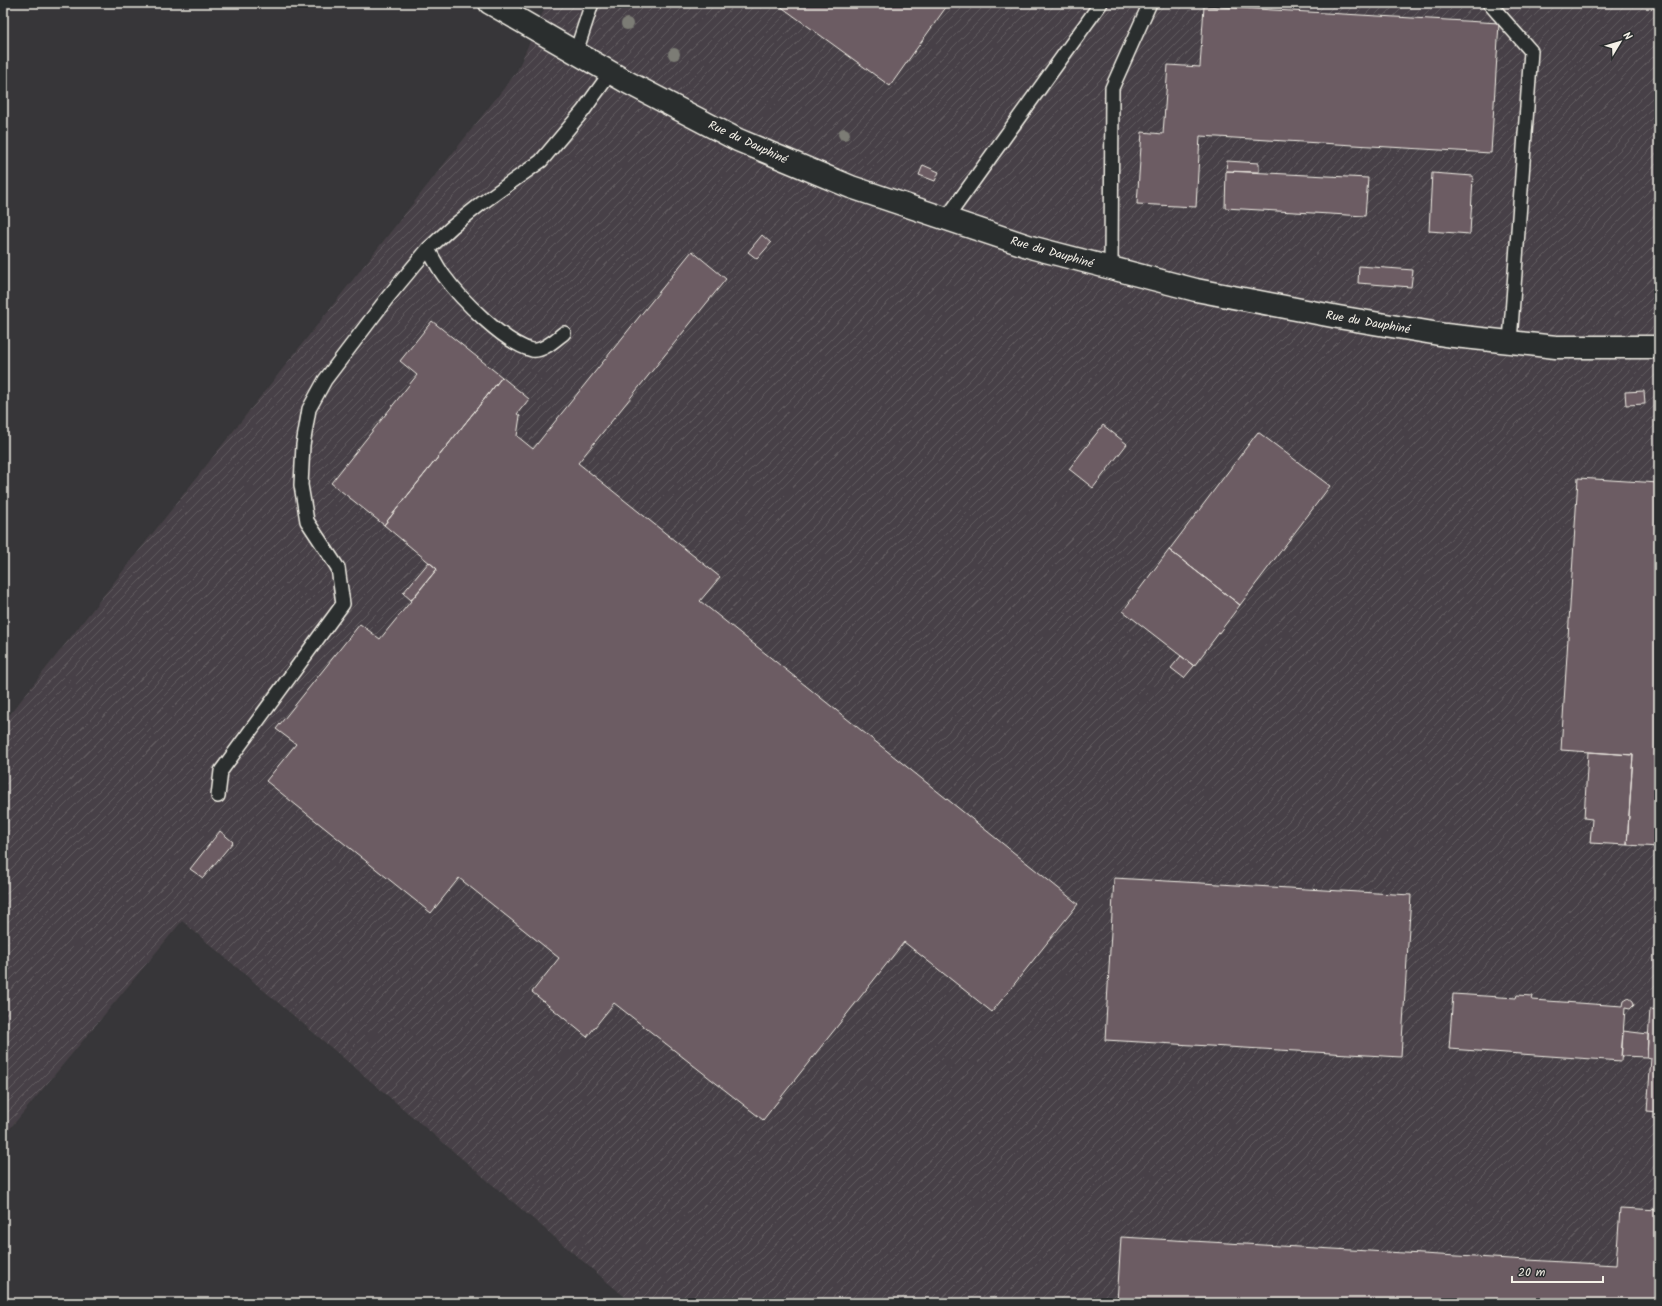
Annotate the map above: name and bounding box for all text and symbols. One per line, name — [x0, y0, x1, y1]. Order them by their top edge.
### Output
north arrow — [1600, 22, 1640, 62]
text: N — [1618, 28, 1636, 45]
street label: Rue du Dauphiné — [705, 116, 791, 169]
street label: Rue du Dauphiné — [1008, 232, 1096, 274]
street label: Rue du Dauphiné — [1324, 306, 1412, 339]
scale bar — [1512, 1258, 1603, 1284]
text: 20 m — [1518, 1263, 1546, 1282]

